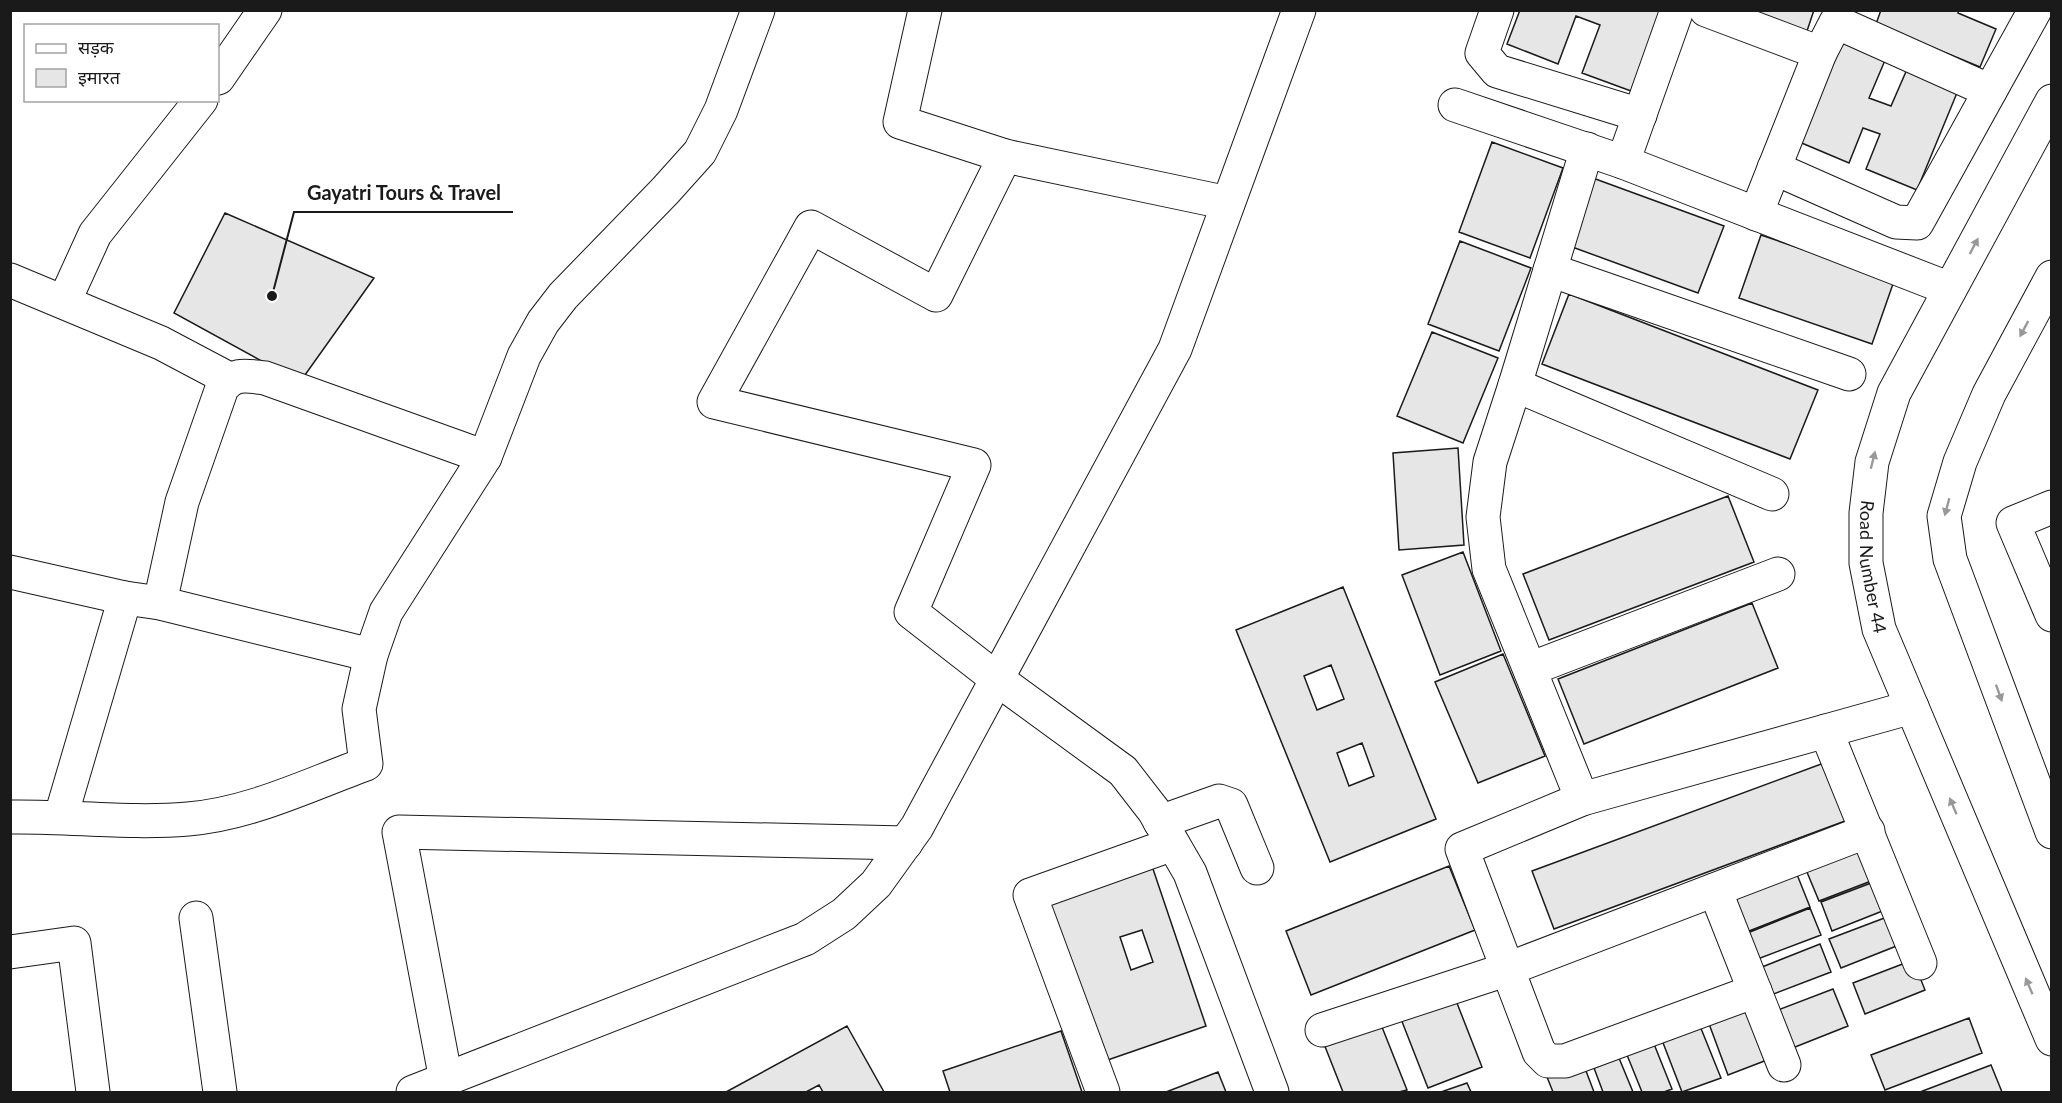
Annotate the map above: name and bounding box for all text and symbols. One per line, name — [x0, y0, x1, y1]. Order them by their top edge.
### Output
legend — [24, 24, 219, 102]
text: सड़क — [78, 36, 115, 58]
text: इमारत — [78, 66, 121, 88]
callout: Gayatri Tours & Travel — [294, 174, 513, 212]
text: Gayatri Tours & Travel — [307, 180, 501, 204]
one-way arrow — [1969, 237, 1979, 254]
one-way arrow — [2019, 321, 2029, 338]
one-way arrow — [1869, 450, 1879, 469]
one-way arrow — [1941, 498, 1951, 516]
street label: Road Number 44 — [1855, 499, 1892, 635]
one-way arrow — [1995, 684, 2005, 702]
one-way arrow — [1948, 797, 1957, 815]
one-way arrow — [2024, 976, 2034, 994]

